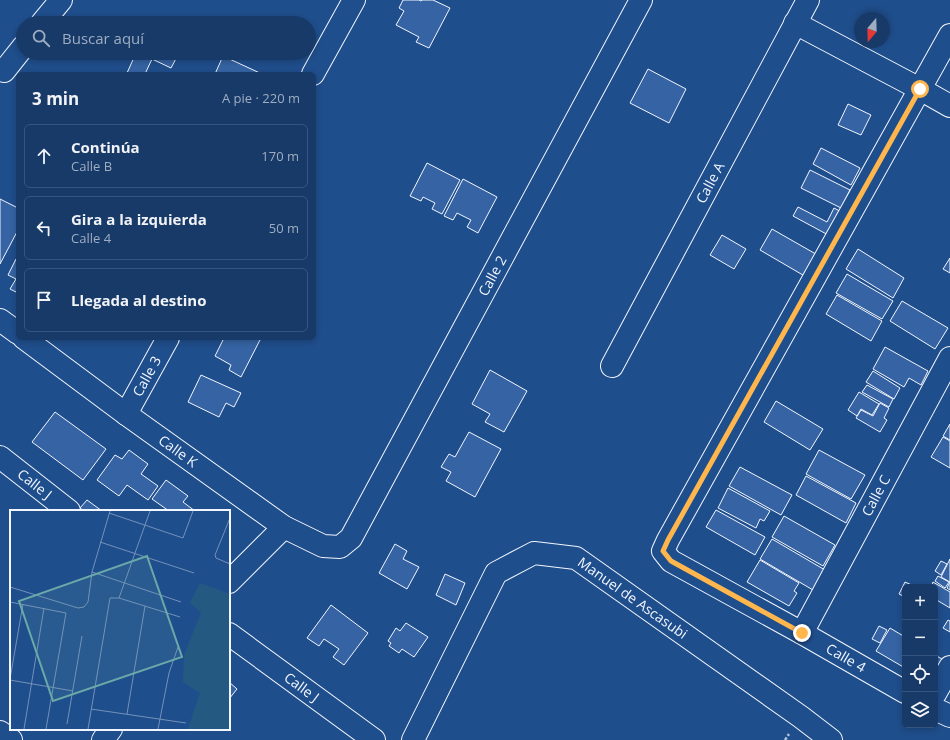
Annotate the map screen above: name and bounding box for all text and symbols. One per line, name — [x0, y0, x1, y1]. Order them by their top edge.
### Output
north arrow — [854, 12, 890, 48]
search box — [16, 16, 316, 60]
icon: search — [30, 27, 52, 49]
text: Buscar aquí — [62, 28, 144, 48]
route start — [911, 80, 929, 98]
text: 3 min — [32, 87, 79, 110]
text: A pie · 220 m — [222, 89, 300, 107]
text: Continúa — [71, 137, 140, 157]
icon: ahead — [33, 145, 55, 167]
text: 170 m — [261, 147, 299, 165]
text: Calle B — [71, 157, 112, 175]
street label: Calle A — [691, 158, 729, 206]
text: Gira a la izquierda — [71, 209, 207, 229]
icon: left — [33, 217, 55, 239]
text: 50 m — [269, 219, 299, 237]
text: Calle 4 — [71, 229, 111, 247]
street label: Calle 2 — [473, 252, 511, 299]
icon: arrive — [33, 289, 55, 311]
text: Llegada al destino — [71, 290, 206, 310]
street label: Calle 3 — [128, 353, 165, 400]
street label: Calle K — [155, 430, 202, 471]
street label: Calle J — [14, 464, 56, 503]
street label: Calle C — [857, 471, 894, 519]
inset map — [10, 510, 230, 730]
street label: Manuel de Ascasubi — [574, 552, 691, 643]
map controls — [902, 584, 938, 728]
button: + — [902, 584, 938, 620]
button: − — [902, 620, 938, 656]
route end — [793, 624, 811, 642]
street label: Calle 4 — [823, 639, 870, 677]
button: locate — [902, 656, 938, 692]
street label: Calle J — [281, 668, 323, 706]
button: layers — [902, 692, 938, 728]

